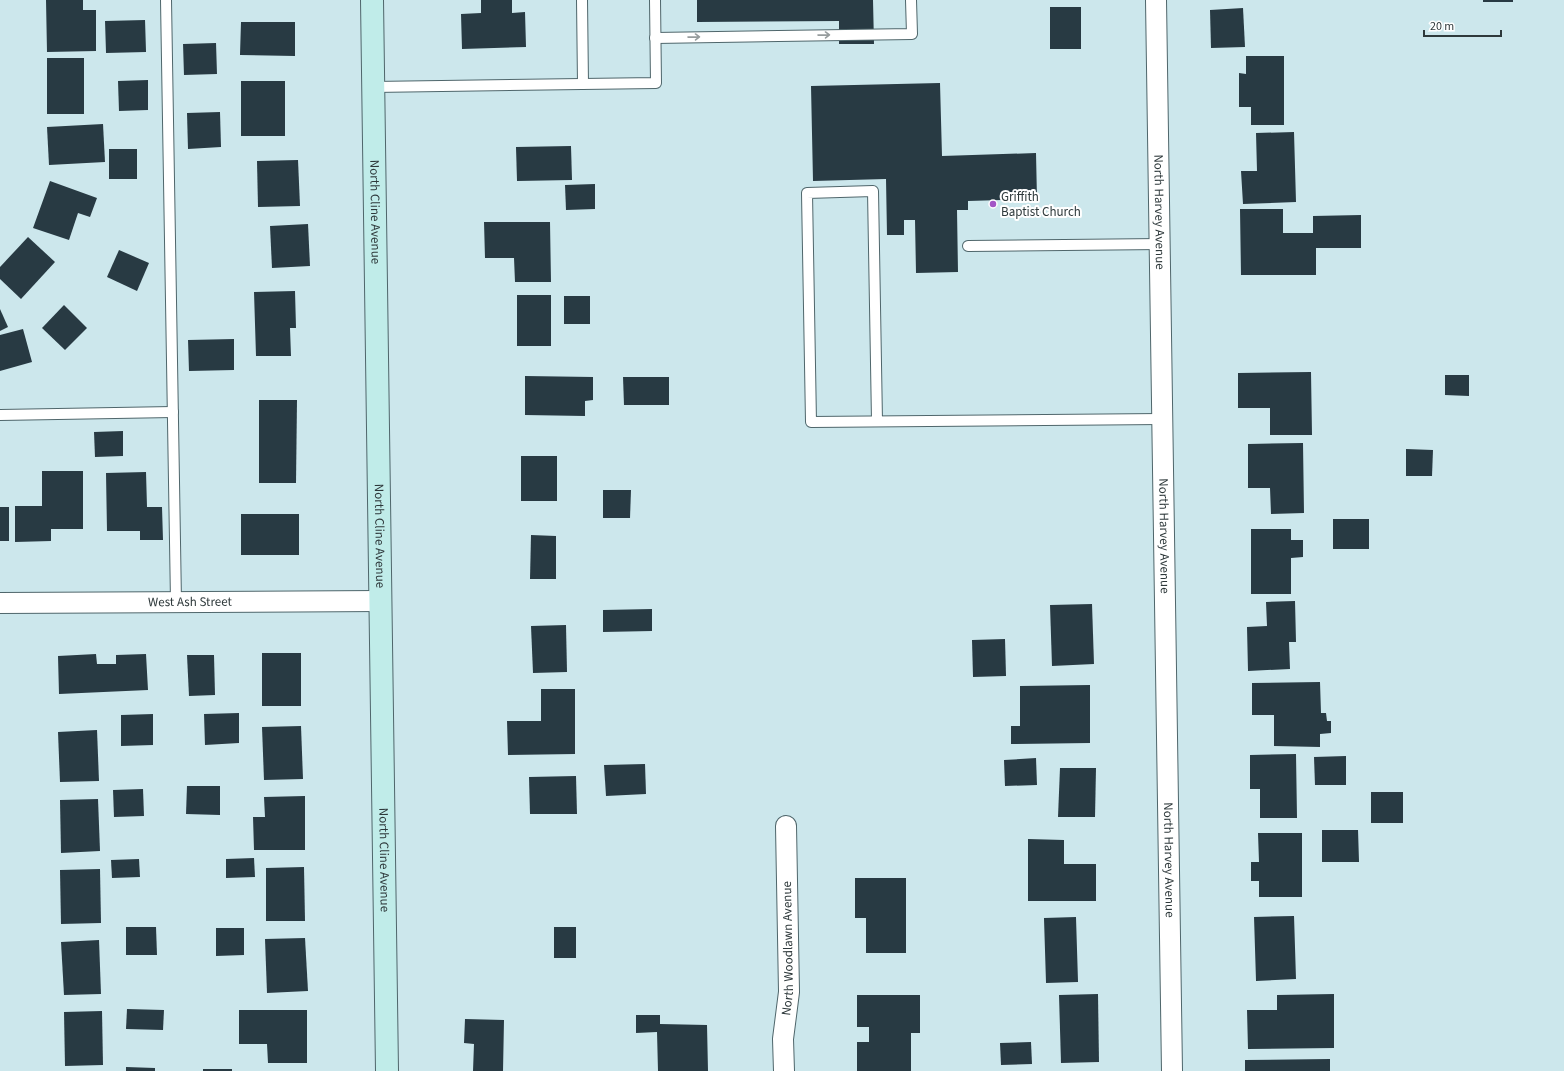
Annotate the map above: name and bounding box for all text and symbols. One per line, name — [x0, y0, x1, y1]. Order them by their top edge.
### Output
scale bar — [1424, 12, 1501, 38]
text: 20 m — [1430, 18, 1454, 35]
one-way arrow — [817, 31, 830, 39]
one-way arrow — [687, 33, 700, 41]
street label: North Harvey Avenue — [1149, 154, 1169, 270]
street label: North Cline Avenue — [365, 160, 385, 264]
place label: Griffith Baptist Church — [1001, 188, 1081, 221]
marker: Griffith Baptist Church — [988, 199, 998, 209]
street label: North Harvey Avenue — [1154, 478, 1174, 594]
street label: North Cline Avenue — [370, 484, 389, 588]
street label: West Ash Street — [148, 593, 233, 611]
street label: North Harvey Avenue — [1159, 802, 1179, 918]
street label: North Cline Avenue — [374, 808, 394, 912]
street label: North Woodlawn Avenue — [777, 881, 798, 1017]

